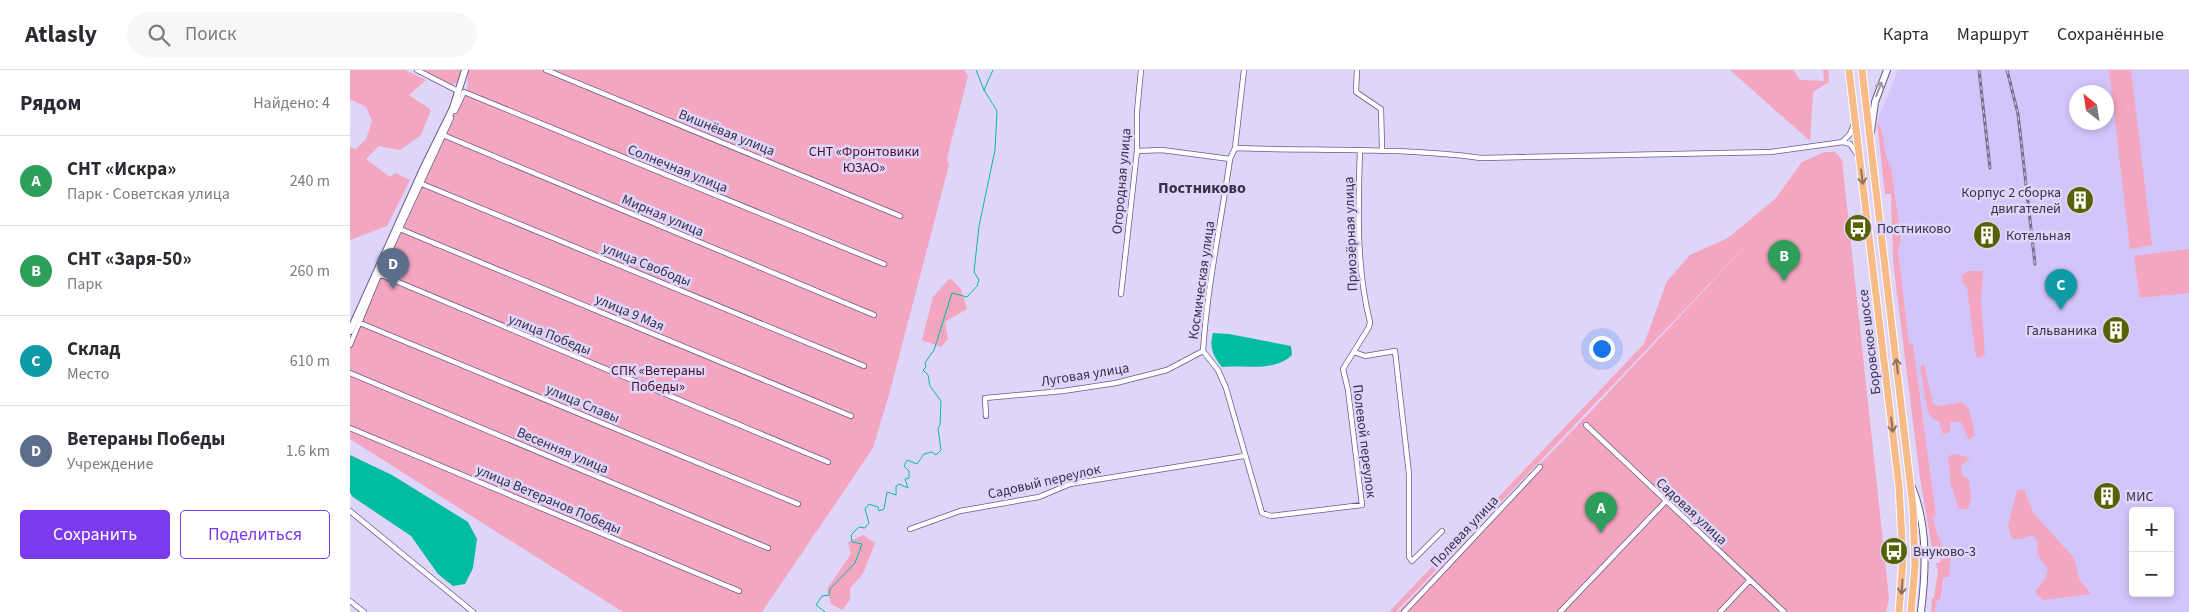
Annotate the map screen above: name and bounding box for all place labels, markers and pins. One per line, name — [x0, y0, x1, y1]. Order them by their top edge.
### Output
place label: Корпус 2 сборка двигателей — [1961, 183, 2061, 219]
building icon: Корпус 2 сборка двигателей — [2065, 185, 2095, 215]
bus stop icon: Постниково — [1843, 213, 1873, 243]
place label: Постниково — [1877, 219, 1951, 239]
building icon: Котельная — [1972, 220, 2002, 250]
place label: Котельная — [2006, 226, 2071, 246]
pin: B — [1768, 240, 1800, 281]
pin: D — [377, 248, 409, 289]
pin: C — [2045, 269, 2077, 310]
building icon: Гальваника — [2101, 315, 2131, 345]
place label: Гальваника — [2026, 321, 2097, 341]
building icon: МИС — [2092, 481, 2122, 511]
place label: МИС — [2126, 487, 2153, 507]
pin: A — [1585, 492, 1617, 533]
bus stop icon: Внуково-3 — [1879, 536, 1909, 566]
place label: Внуково-3 — [1913, 542, 1976, 562]

